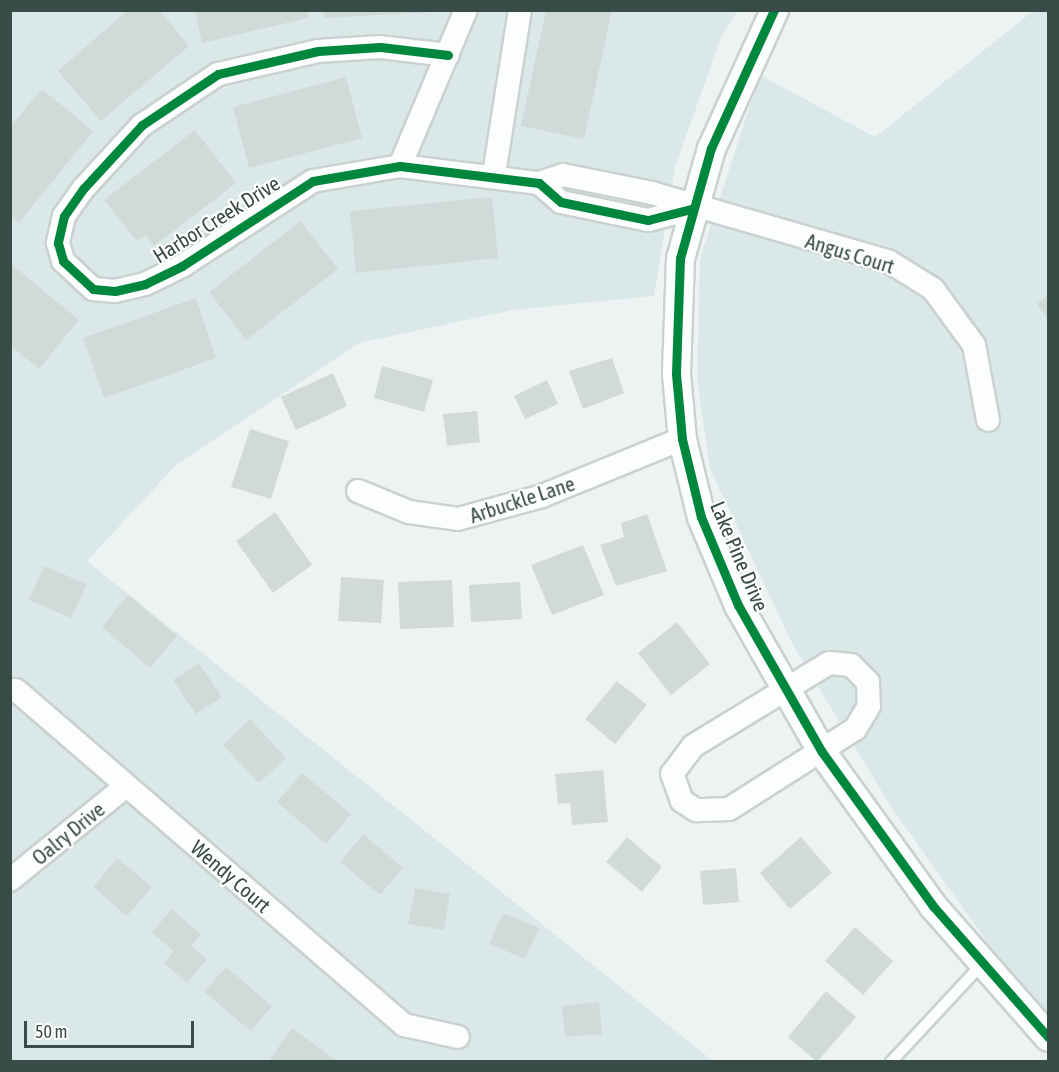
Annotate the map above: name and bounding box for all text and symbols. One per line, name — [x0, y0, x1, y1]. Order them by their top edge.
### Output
street label: Harbor Creek Drive — [148, 170, 284, 268]
street label: Angus Court — [803, 228, 897, 278]
street label: Arbuckle Lane — [466, 470, 578, 528]
street label: Lake Pine Drive — [706, 497, 774, 615]
street label: Oalry Drive — [27, 796, 109, 870]
street label: Wendy Court — [186, 835, 276, 917]
scale bar — [27, 1009, 196, 1047]
text: 50 m — [35, 1021, 67, 1042]

